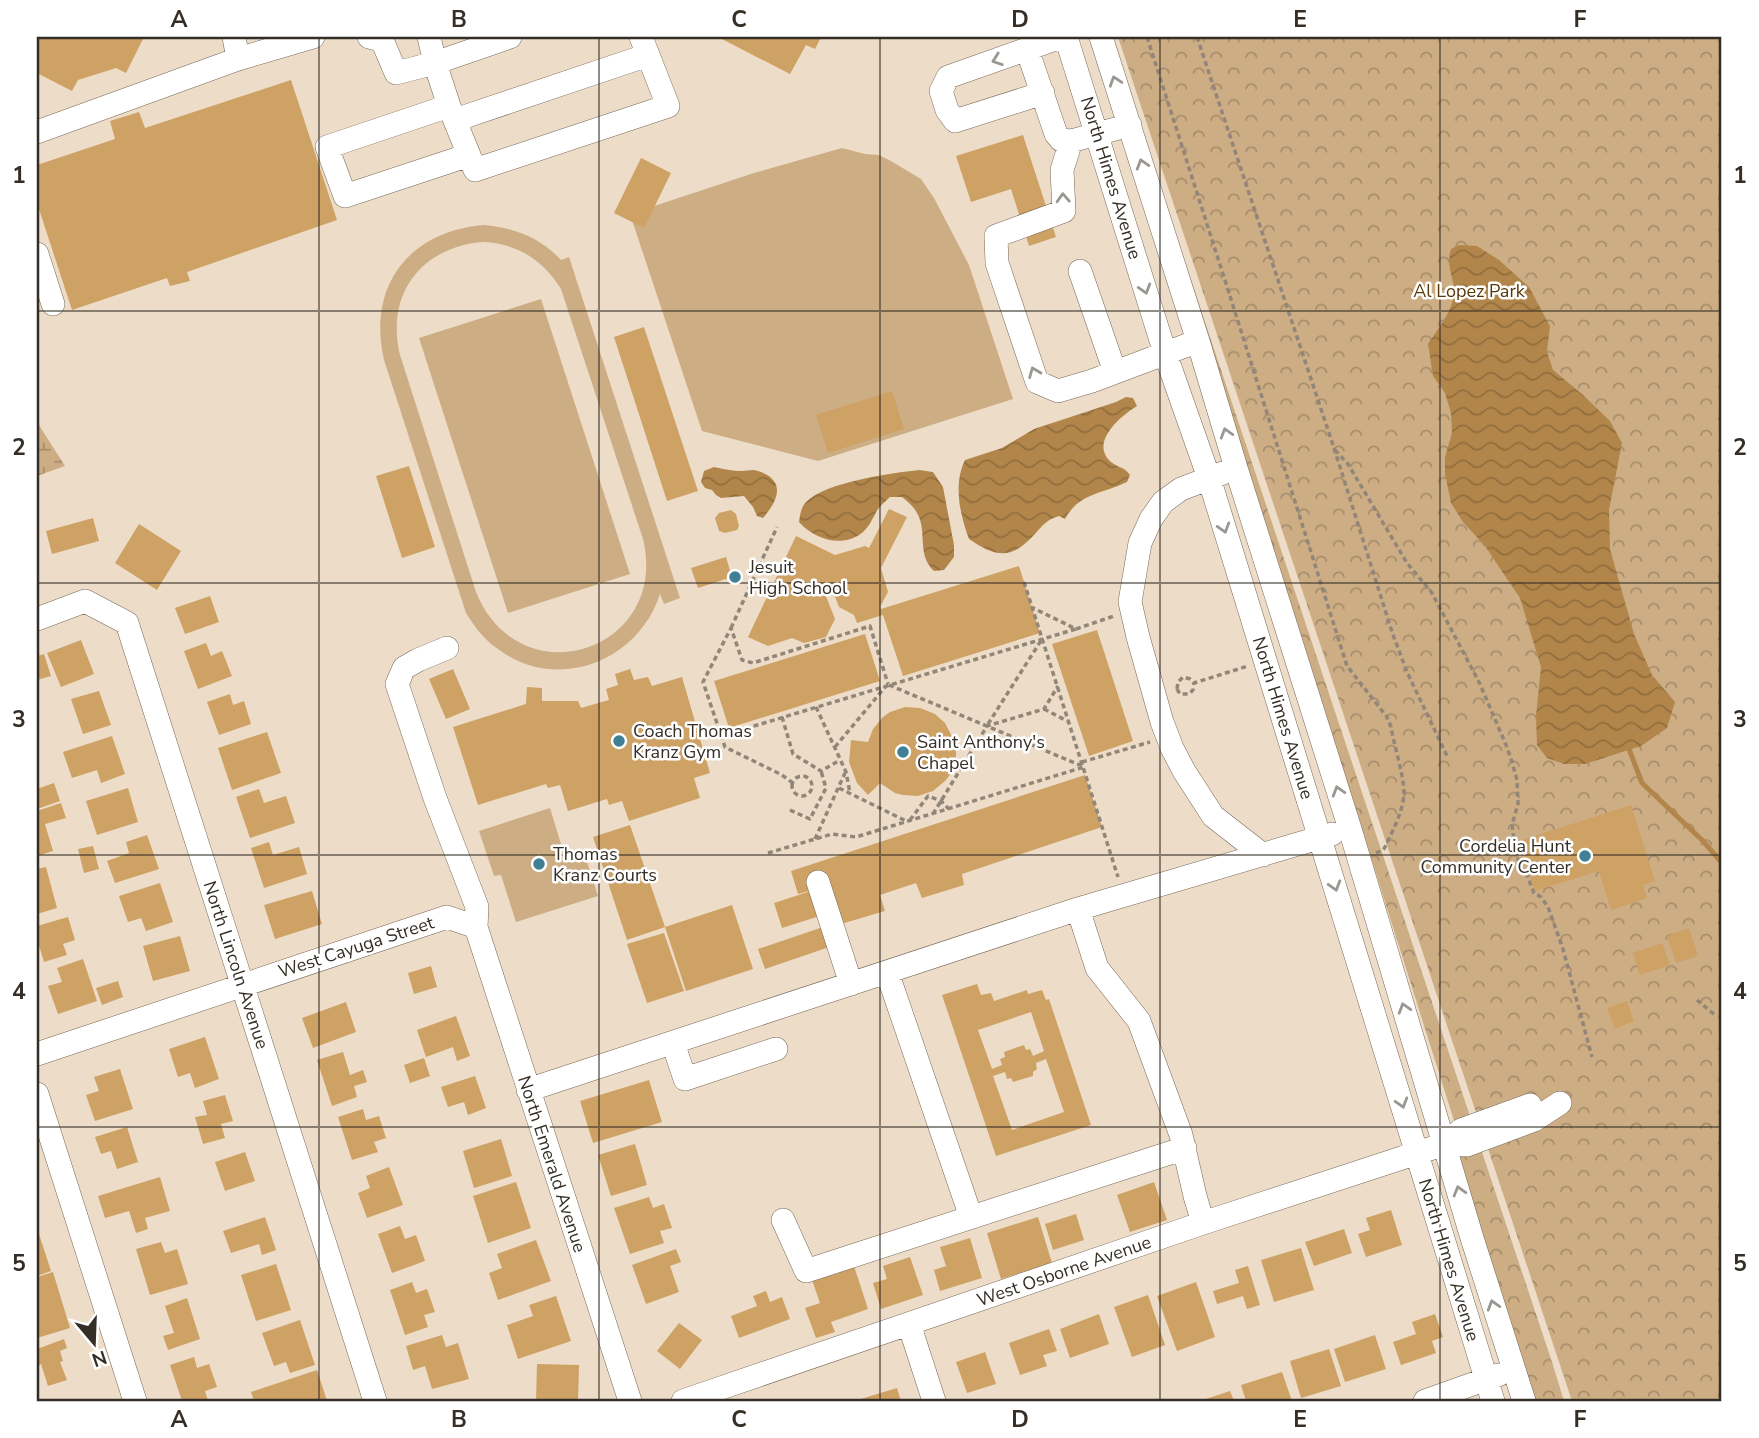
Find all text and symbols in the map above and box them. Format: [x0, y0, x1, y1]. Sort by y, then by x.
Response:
text: A [170, 4, 188, 35]
text: B [451, 4, 467, 35]
text: C [731, 4, 747, 35]
text: D [1011, 4, 1029, 35]
text: E [1293, 4, 1307, 35]
text: F [1574, 4, 1587, 35]
one-way arrow [991, 52, 1003, 66]
one-way arrow [1109, 75, 1124, 87]
street label: North Himes Avenue [1075, 94, 1147, 262]
one-way arrow [1135, 158, 1150, 170]
text: 1 [12, 160, 26, 191]
text: 1 [1733, 160, 1747, 191]
one-way arrow [1056, 192, 1071, 203]
park label: Al Lopez Park [1413, 279, 1526, 303]
one-way arrow [1137, 283, 1152, 295]
one-way arrow [1029, 367, 1043, 379]
one-way arrow [1220, 427, 1234, 440]
text: 2 [12, 432, 26, 463]
text: 2 [1733, 432, 1747, 463]
one-way arrow [1216, 522, 1231, 534]
place label: Jesuit High School [748, 555, 848, 600]
marker: Jesuit High School [727, 569, 743, 585]
street label: North Himes Avenue [1247, 634, 1319, 802]
text: 3 [12, 704, 26, 735]
text: 3 [1733, 704, 1747, 735]
place label: Coach Thomas Kranz Gym [633, 719, 752, 764]
place label: Saint Anthony's Chapel [917, 730, 1045, 775]
marker: Coach Thomas Kranz Gym [611, 733, 627, 749]
marker: Saint Anthony's Chapel [895, 744, 911, 760]
one-way arrow [1332, 785, 1346, 797]
place label: Cordelia Hunt Community Center [1420, 834, 1572, 879]
place label: Thomas Kranz Courts [553, 842, 657, 887]
marker: Cordelia Hunt Community Center [1577, 848, 1593, 864]
marker: Thomas Kranz Courts [531, 856, 547, 872]
street label: North Lincoln Avenue [198, 878, 274, 1052]
one-way arrow [1326, 880, 1341, 892]
street label: West Cayuga Street [275, 910, 438, 983]
text: 4 [12, 976, 26, 1007]
text: 4 [1733, 976, 1747, 1007]
one-way arrow [1398, 1002, 1413, 1014]
street label: North Emerald Avenue [512, 1073, 592, 1255]
one-way arrow [1393, 1097, 1408, 1109]
street label: North Himes Avenue [1413, 1176, 1485, 1344]
one-way arrow [1452, 1185, 1467, 1197]
street label: West Osborne Avenue [974, 1230, 1154, 1312]
text: 5 [12, 1248, 26, 1279]
text: 5 [1733, 1248, 1747, 1279]
one-way arrow [1486, 1299, 1501, 1311]
north arrow [60, 1308, 130, 1378]
text: N [88, 1344, 110, 1373]
text: A [170, 1404, 188, 1435]
text: B [451, 1404, 467, 1435]
text: C [731, 1404, 747, 1435]
text: D [1011, 1404, 1029, 1435]
text: E [1293, 1404, 1307, 1435]
text: F [1574, 1404, 1587, 1435]

